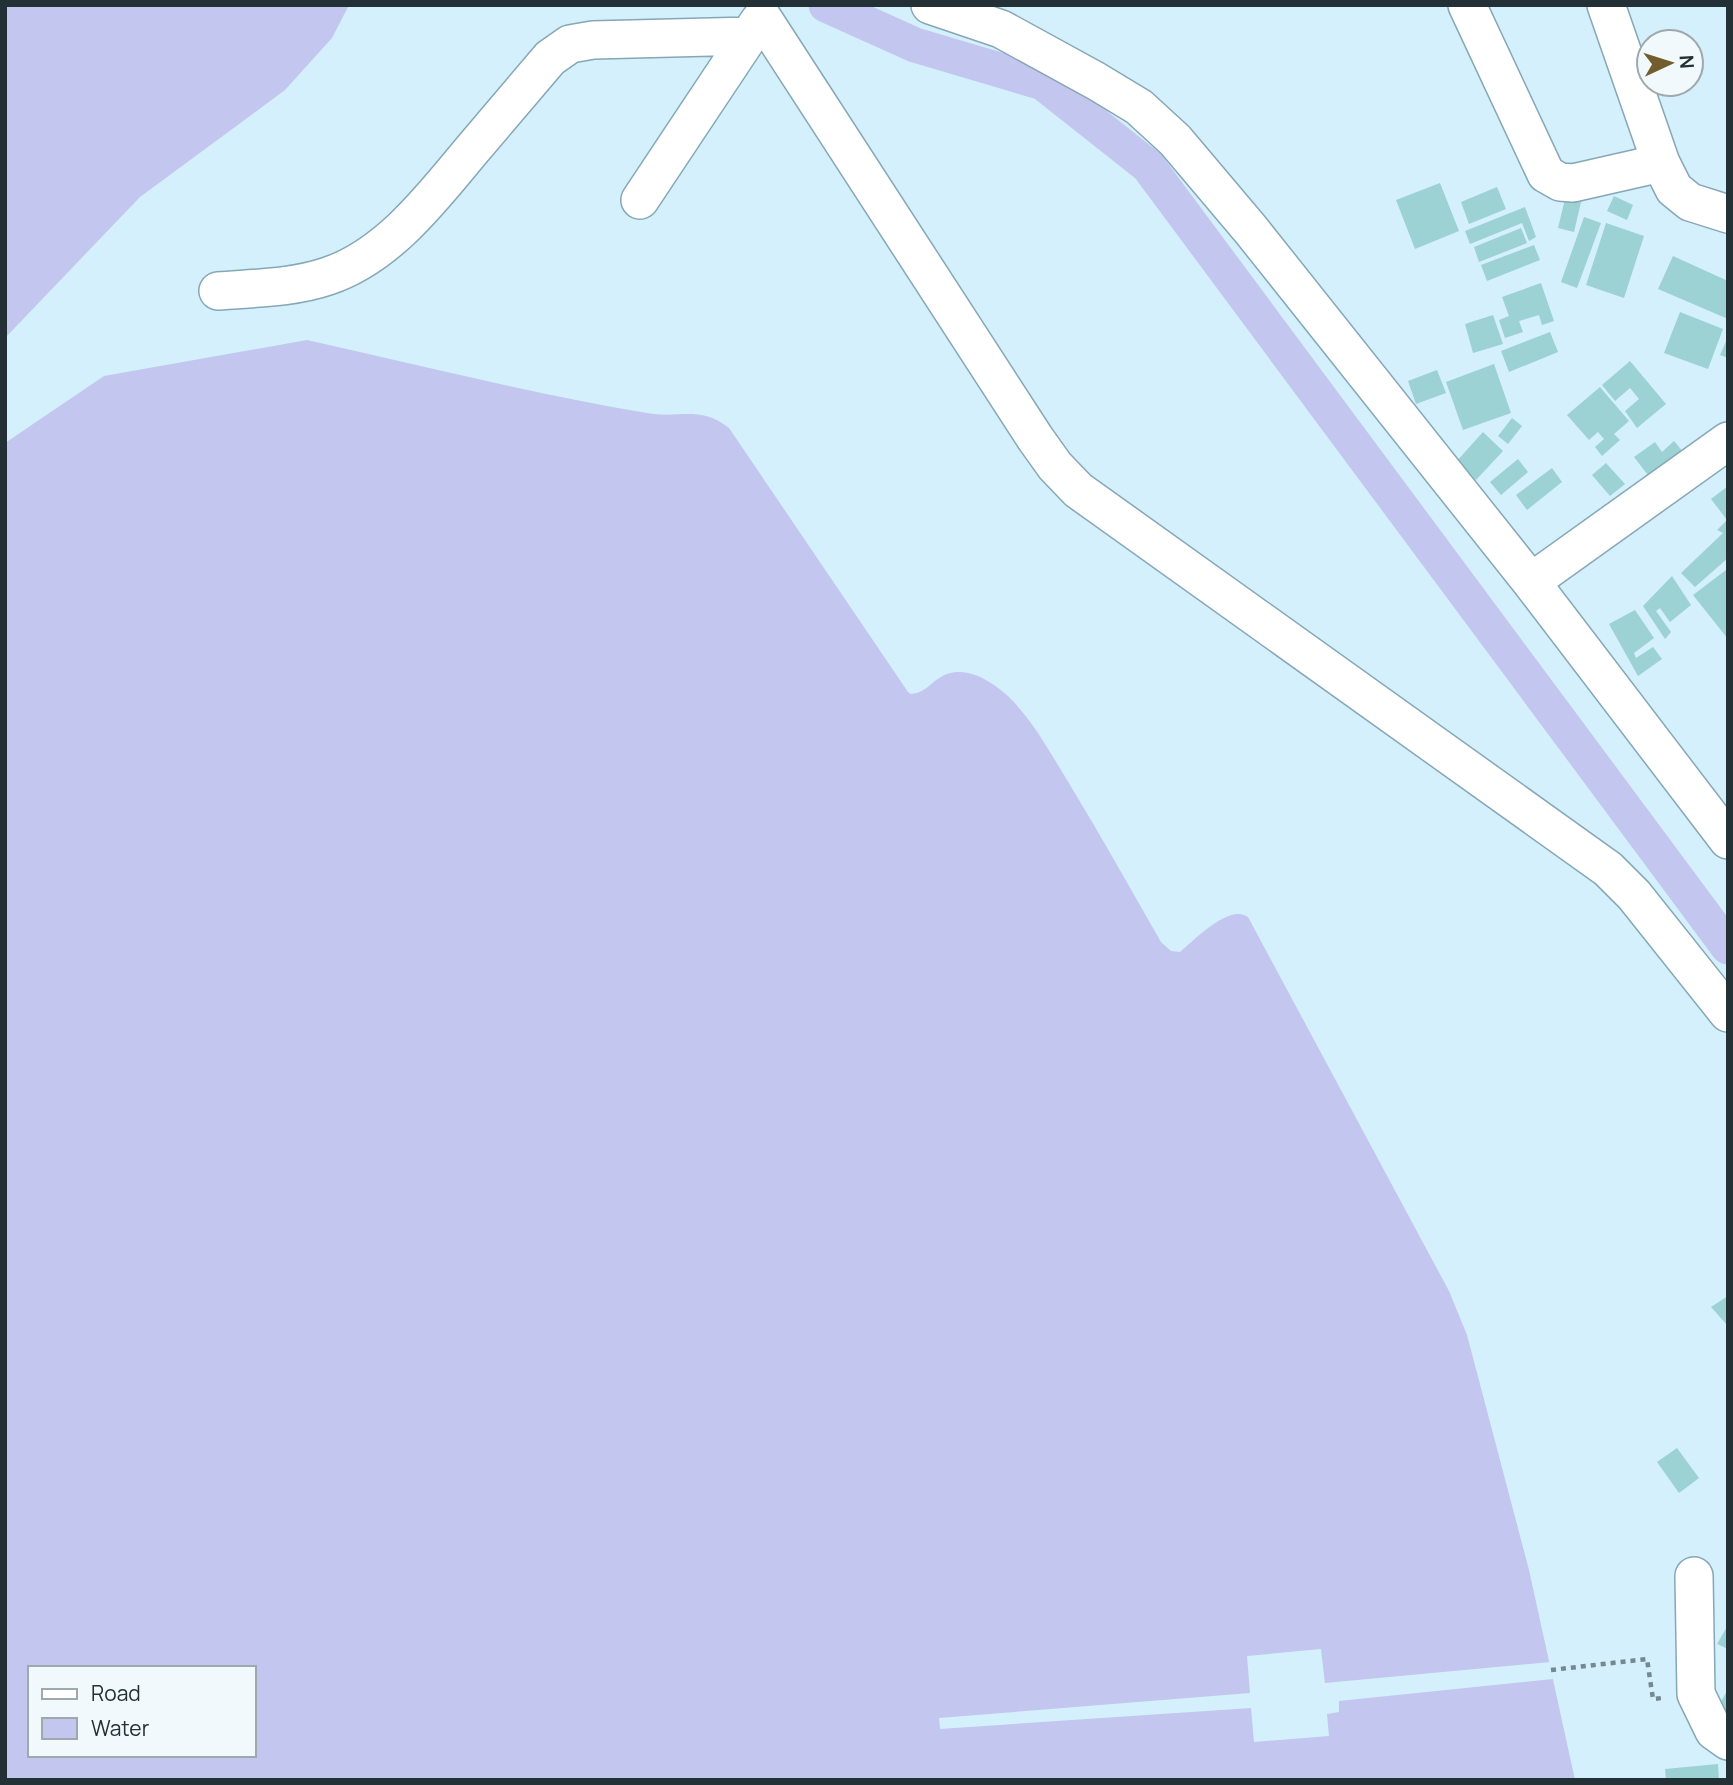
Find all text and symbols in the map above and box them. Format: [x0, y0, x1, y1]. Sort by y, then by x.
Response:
north arrow [1635, 28, 1705, 98]
text: N [1674, 54, 1700, 70]
legend [28, 1666, 256, 1757]
text: Road [91, 1679, 141, 1707]
text: Water [91, 1714, 150, 1742]

